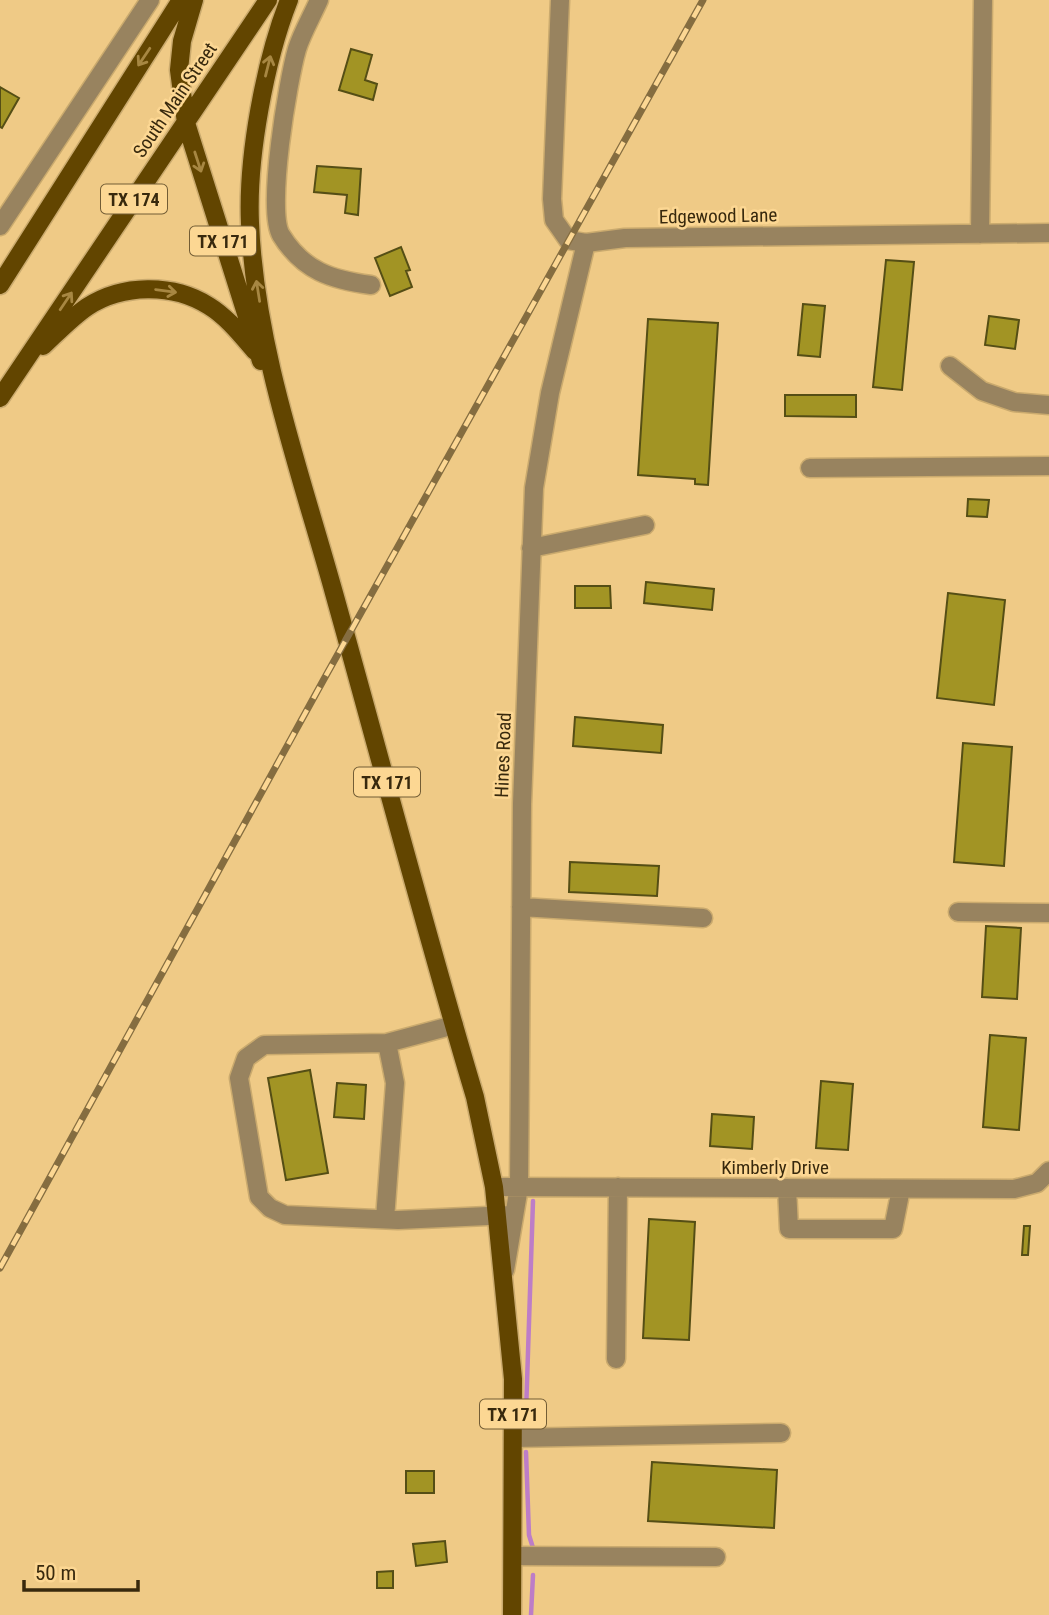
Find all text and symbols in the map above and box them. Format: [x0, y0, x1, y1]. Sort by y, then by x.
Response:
street label: South Main Street [128, 38, 222, 162]
one-way arrow [136, 47, 151, 66]
one-way arrow [262, 55, 275, 78]
one-way arrow [192, 151, 205, 173]
road number: TX 174 [101, 184, 167, 214]
street label: Edgewood Lane [659, 203, 777, 229]
road number: TX 171 [190, 227, 256, 256]
one-way arrow [251, 281, 264, 303]
one-way arrow [154, 285, 177, 298]
one-way arrow [58, 292, 73, 311]
street label: Hines Road [490, 712, 516, 798]
road number: TX 171 [354, 768, 420, 796]
street label: Kimberly Drive [721, 1156, 829, 1179]
road number: TX 171 [480, 1400, 546, 1428]
scale bar [24, 1548, 138, 1592]
text: 50 m [35, 1561, 76, 1585]

